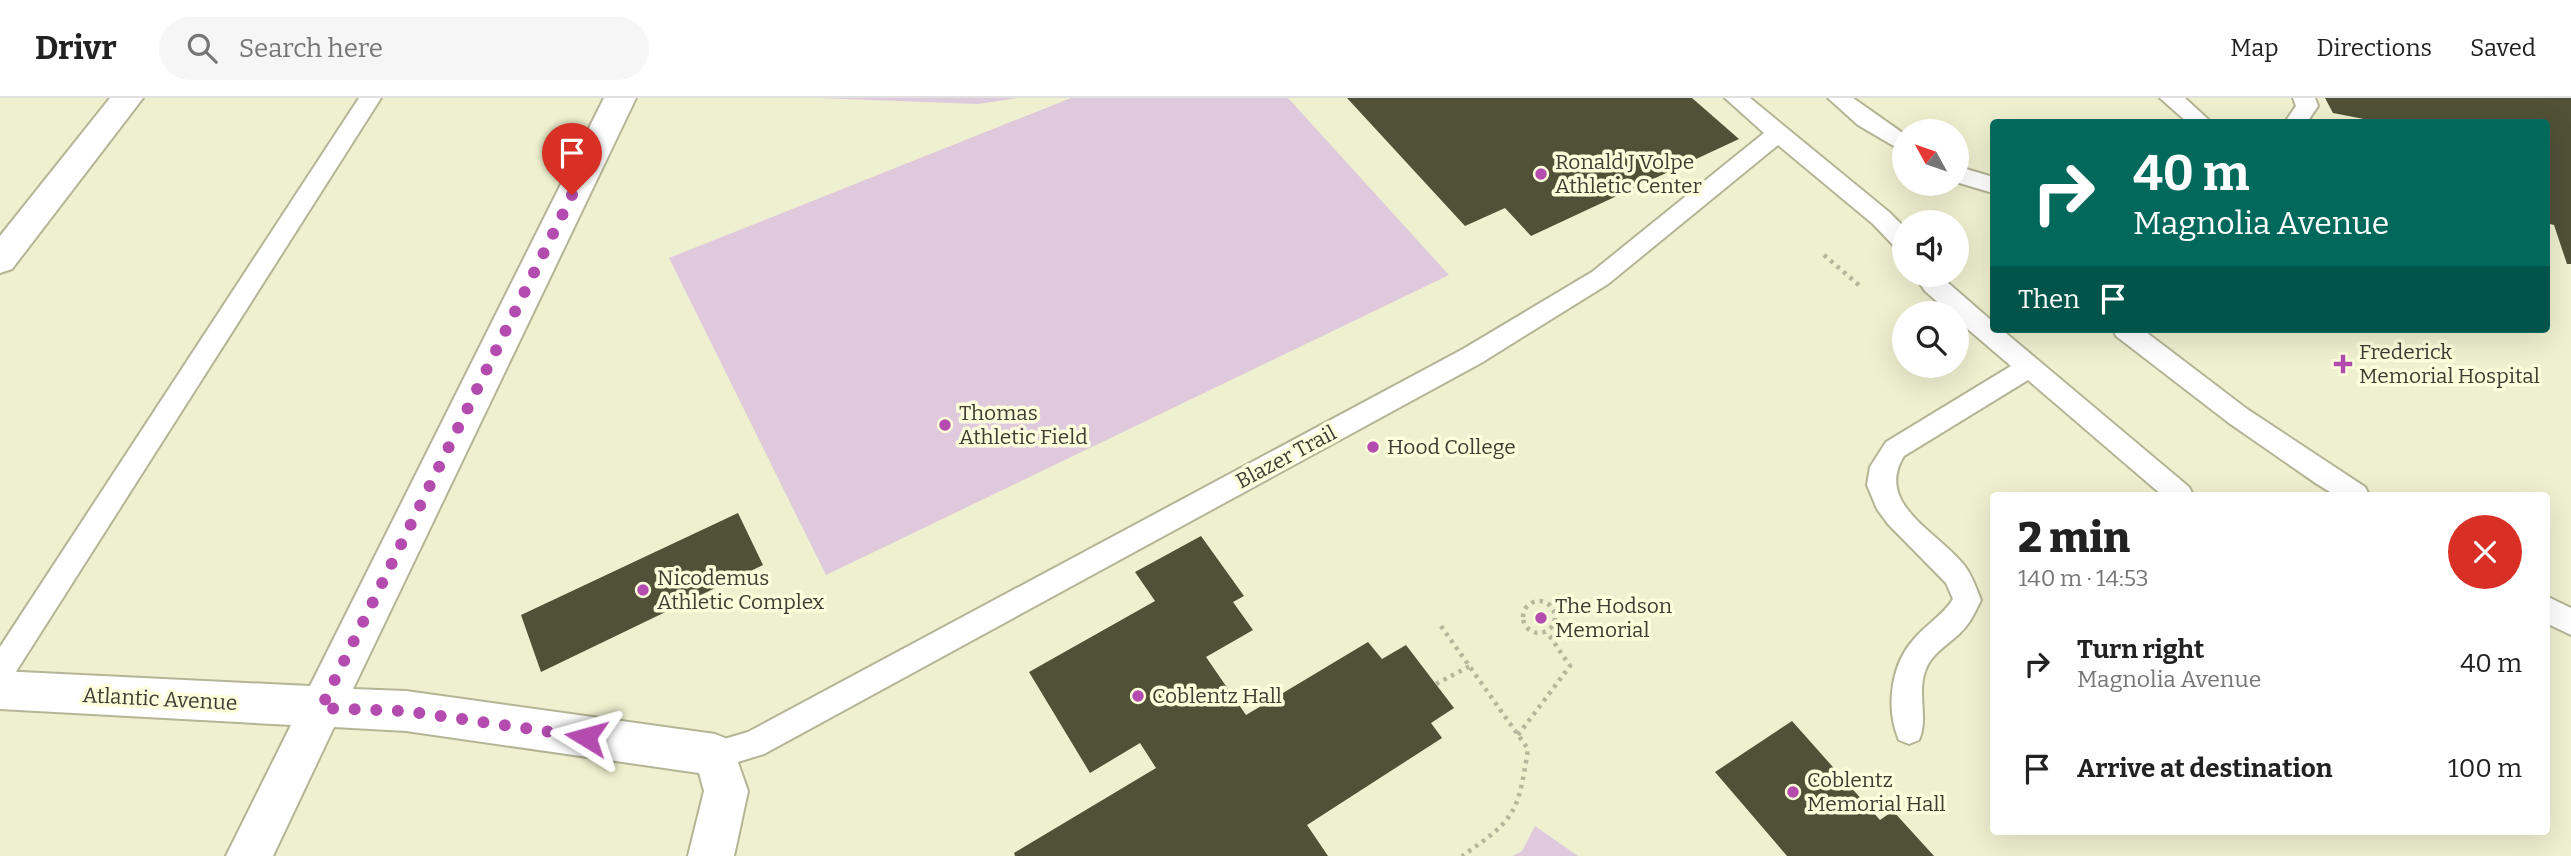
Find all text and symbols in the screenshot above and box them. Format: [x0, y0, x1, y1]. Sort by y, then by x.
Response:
search box [159, 17, 649, 80]
text: Drivr [35, 28, 117, 68]
icon: search [183, 29, 221, 67]
text: Search here [239, 33, 383, 64]
text: Map [2230, 34, 2279, 62]
text: Directions [2317, 34, 2432, 62]
text: Saved [2470, 34, 2536, 62]
north arrow [1892, 119, 1969, 196]
map controls [1892, 119, 1969, 378]
pin [542, 123, 602, 195]
icon: arrive [553, 134, 591, 172]
text: 40 m [2133, 144, 2250, 203]
icon: right [2018, 147, 2109, 238]
place label: Ronald J Volpe Athletic Center [1555, 149, 1702, 199]
marker: Ronald J Volpe Athletic Center [1533, 166, 1549, 182]
text: Magnolia Avenue [2133, 204, 2389, 242]
button: sound [1892, 210, 1969, 287]
icon: arrive [2094, 280, 2132, 318]
text: Then [2018, 284, 2080, 315]
button: search [1892, 301, 1969, 378]
place label: Frederick Memorial Hospital [2359, 339, 2540, 389]
marker: Frederick Memorial Hospital [2333, 354, 2353, 374]
place label: Thomas Athletic Field [959, 400, 1088, 450]
marker: Thomas Athletic Field [937, 417, 953, 433]
street label: Blazer Trail [1231, 420, 1341, 494]
place label: Hood College [1387, 434, 1516, 460]
marker: Hood College [1365, 439, 1381, 455]
text: 2 min [2018, 513, 2130, 563]
button: close [2448, 515, 2522, 589]
text: 140 m · 14:53 [2018, 564, 2149, 592]
place label: Nicodemus Athletic Complex [657, 565, 824, 615]
marker: Nicodemus Athletic Complex [635, 582, 651, 598]
place label: The Hodson Memorial [1555, 593, 1672, 643]
marker: The Hodson Memorial [1533, 610, 1549, 626]
text: Turn right [2077, 634, 2204, 665]
icon: right [2018, 645, 2056, 683]
text: 40 m [2460, 648, 2522, 679]
text: Magnolia Avenue [2077, 665, 2261, 693]
street label: Atlantic Avenue [82, 682, 238, 716]
place label: Coblentz Hall [1152, 683, 1282, 709]
marker: Coblentz Hall [1130, 688, 1146, 704]
position arrow [549, 700, 623, 774]
icon: arrive [2018, 750, 2056, 788]
text: Arrive at destination [2077, 753, 2332, 784]
text: 100 m [2448, 753, 2522, 784]
place label: Coblentz Memorial Hall [1807, 767, 1946, 817]
marker: Coblentz Memorial Hall [1785, 784, 1801, 800]

